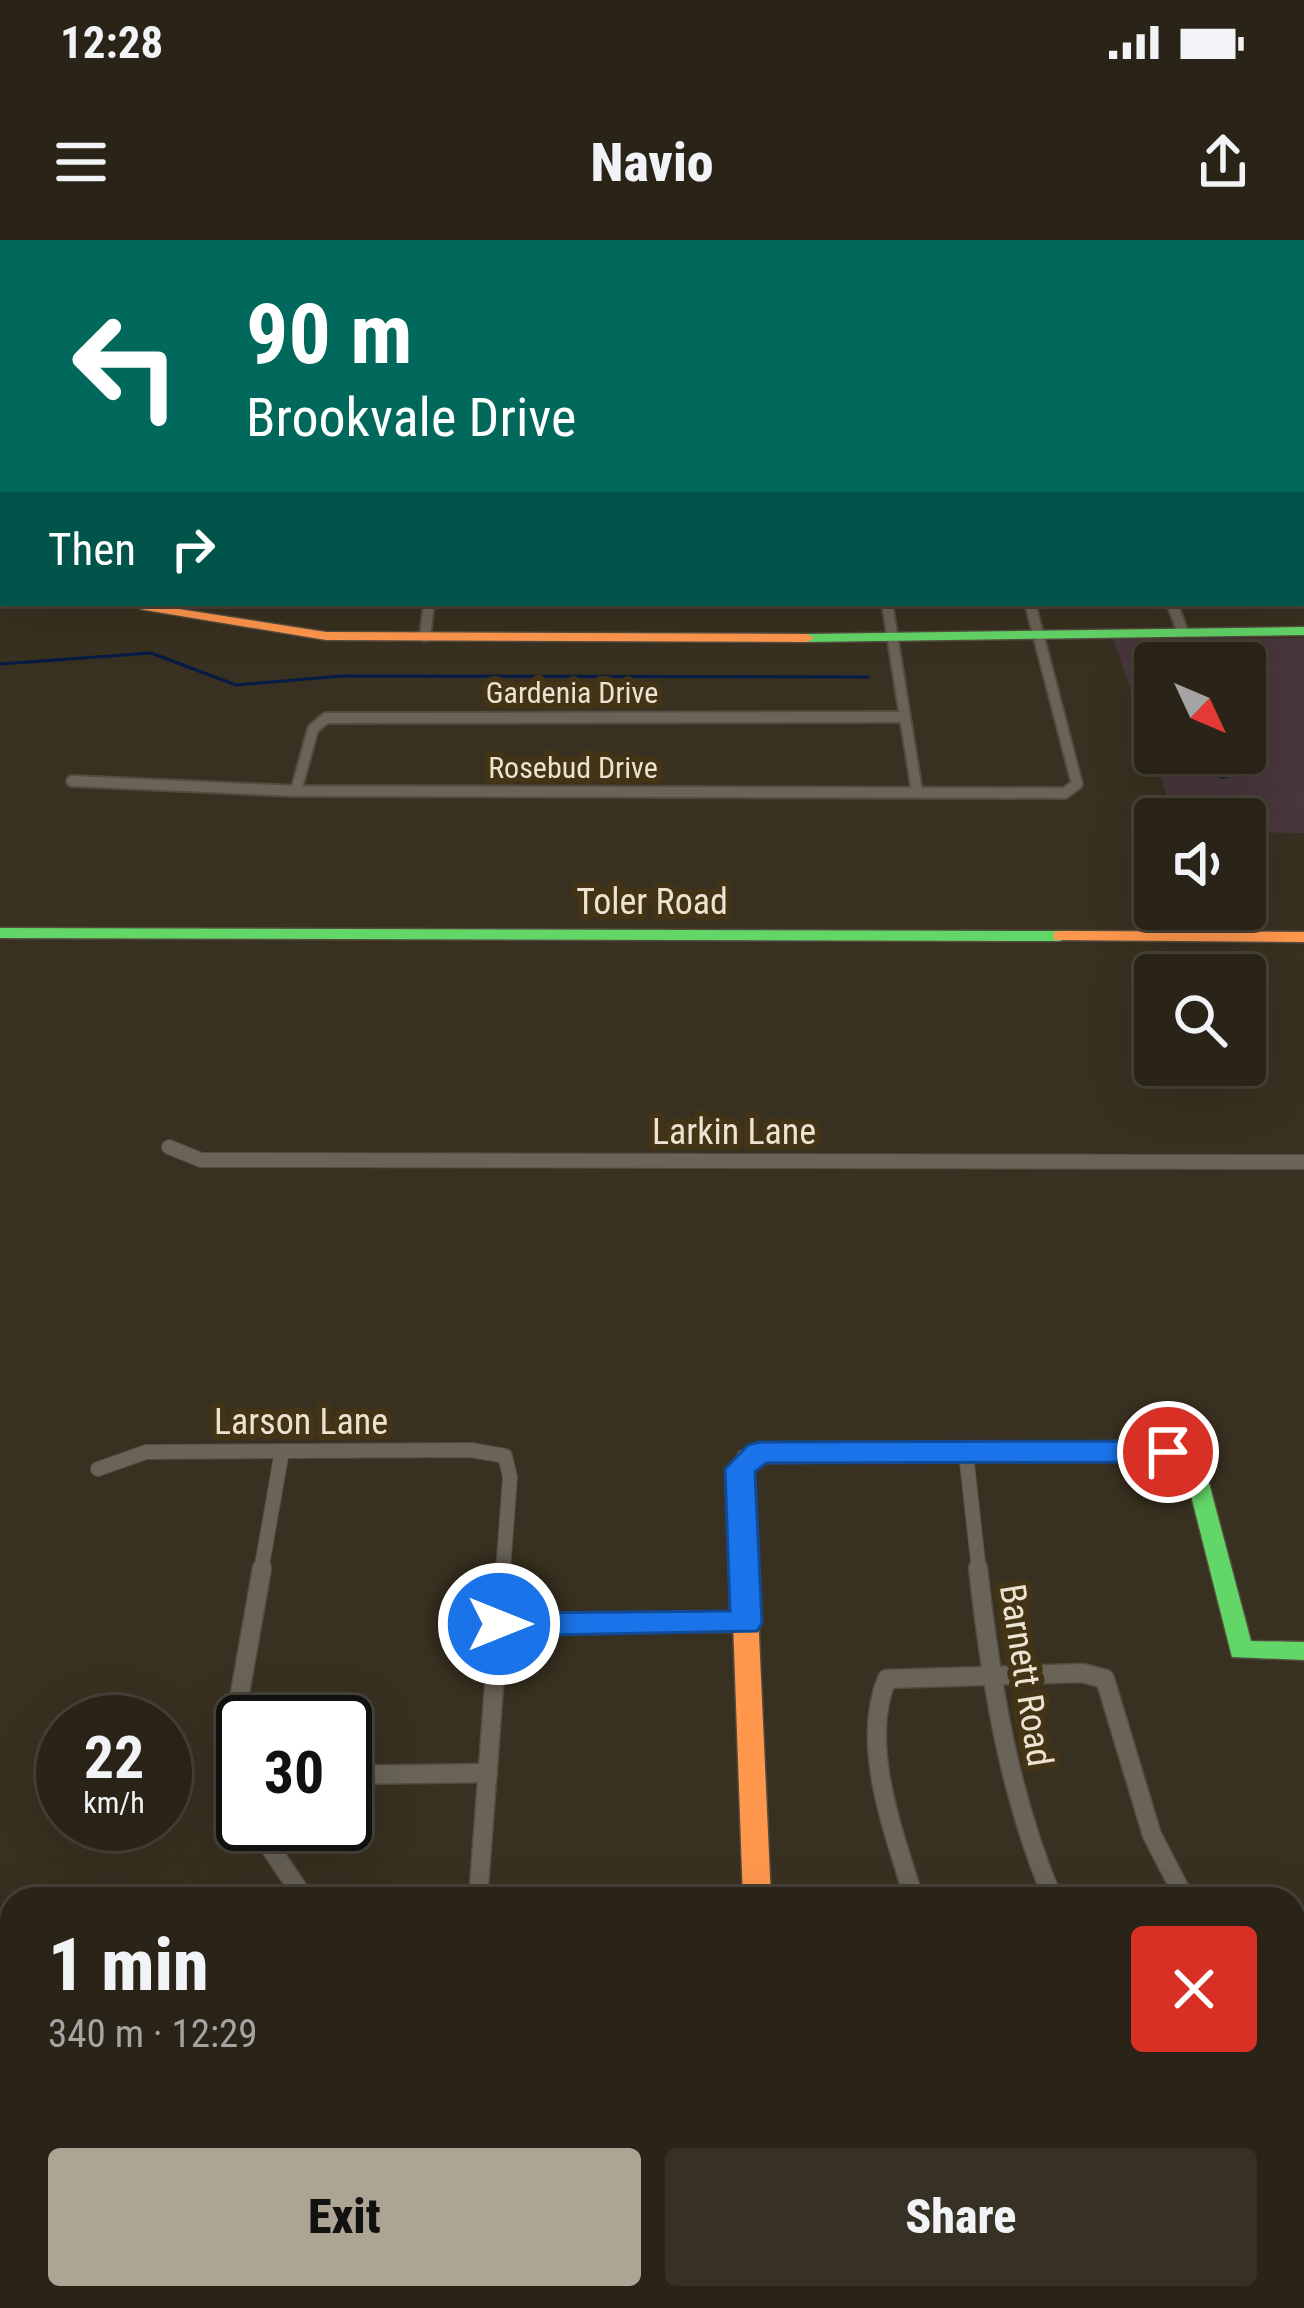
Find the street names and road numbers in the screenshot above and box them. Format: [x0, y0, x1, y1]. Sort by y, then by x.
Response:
street label: Gardenia Drive [486, 675, 658, 710]
street label: Rosebud Drive [488, 750, 658, 785]
street label: Toler Road [576, 881, 728, 923]
street label: Larkin Lane [652, 1111, 816, 1153]
street label: Larson Lane [214, 1401, 388, 1443]
street label: Barnett Road [991, 1581, 1061, 1769]

